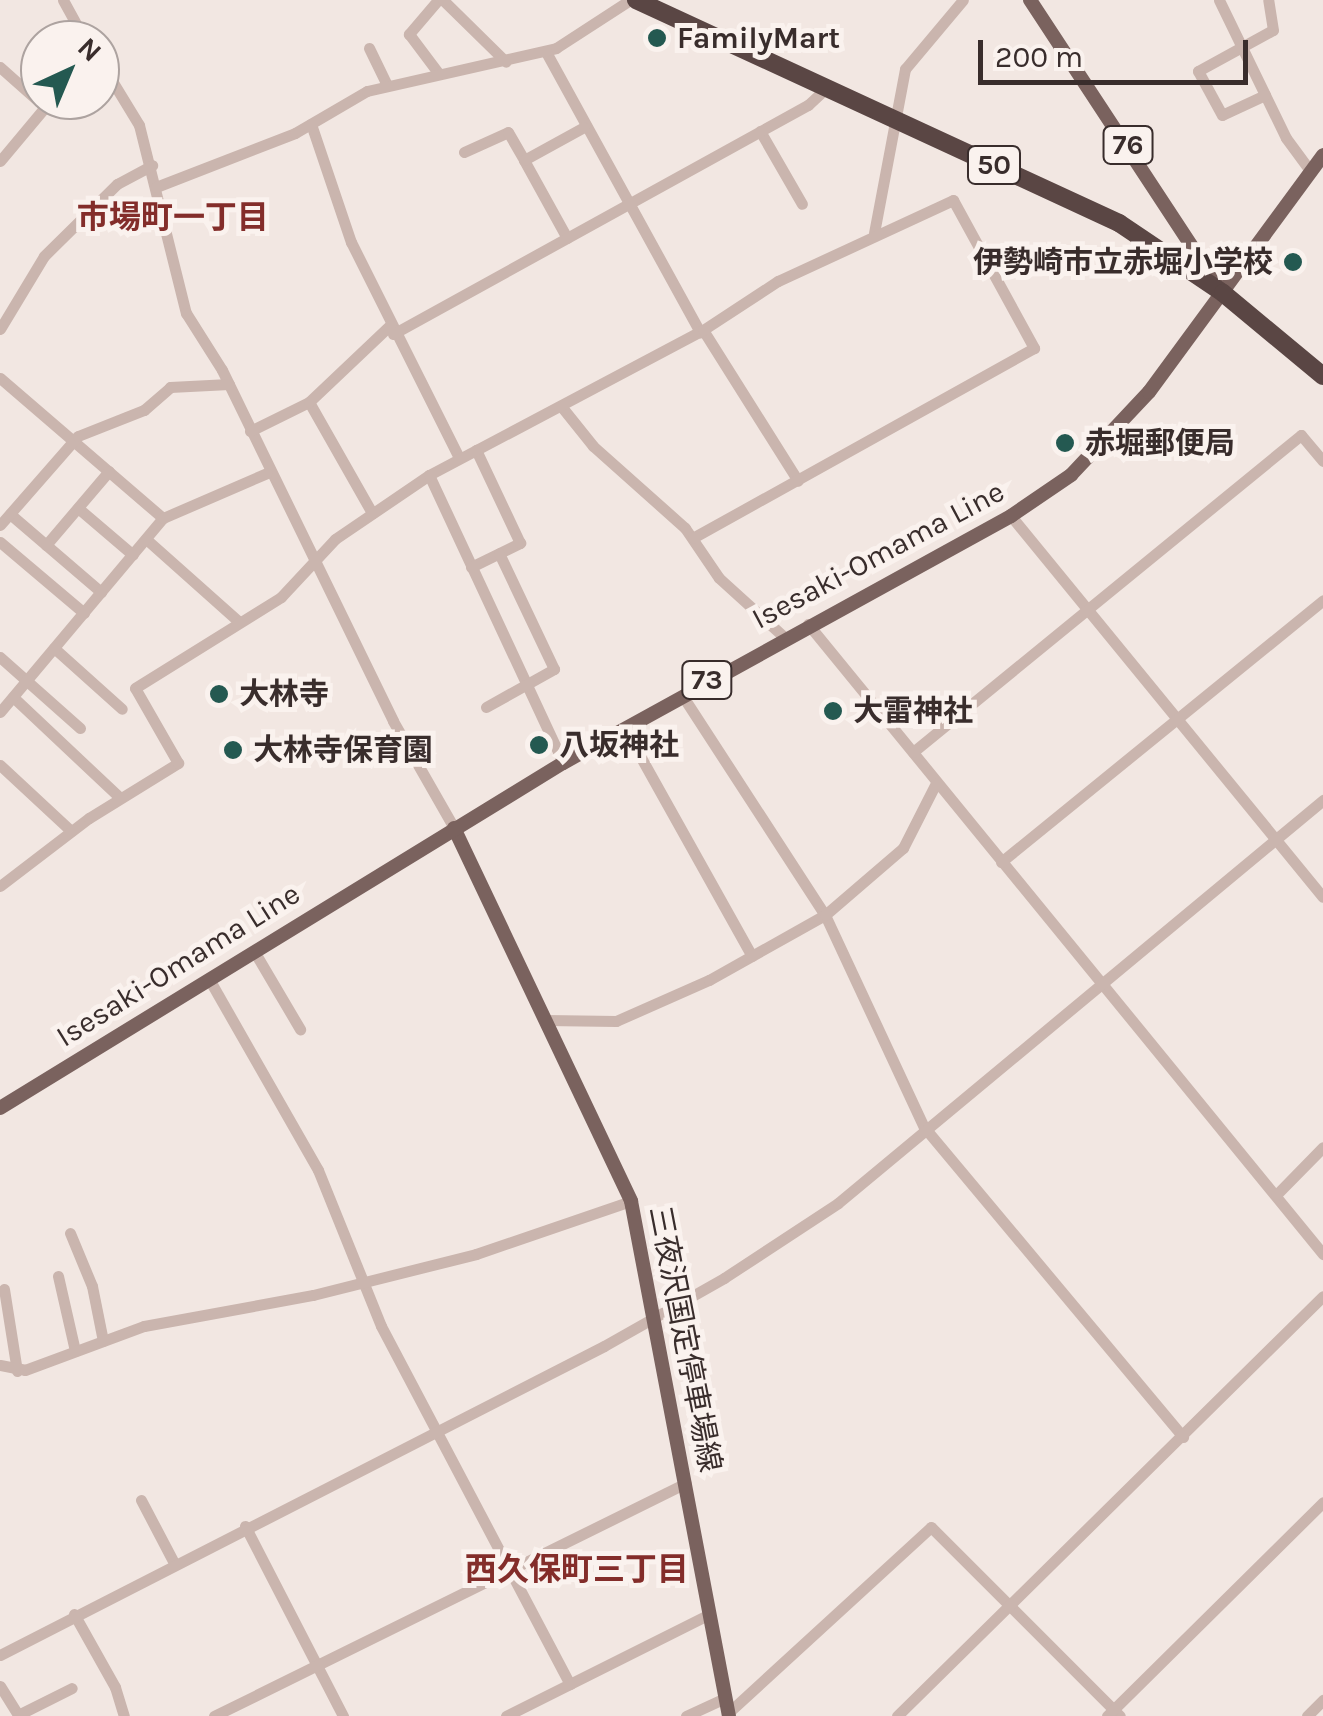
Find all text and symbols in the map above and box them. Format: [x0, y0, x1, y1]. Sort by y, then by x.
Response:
north arrow [20, 20, 120, 120]
place label: FamilyMart [677, 20, 840, 56]
scale bar [983, 20, 1253, 82]
marker: FamilyMart [646, 27, 668, 49]
text: N [71, 31, 108, 68]
text: 200 m [995, 39, 1083, 75]
road number: 76 [1100, 122, 1156, 168]
road number: 50 [966, 142, 1022, 188]
district label: 市場町一丁目 [77, 199, 269, 237]
place label: 伊勢崎市立赤堀小学校 [973, 244, 1273, 280]
marker: 伊勢崎市立赤堀小学校 [1282, 251, 1304, 273]
place label: 赤堀郵便局 [1085, 425, 1235, 461]
marker: 赤堀郵便局 [1054, 432, 1076, 454]
street label: Isesaki-Omama Line [746, 473, 1010, 637]
road number: 73 [680, 657, 734, 703]
place label: 大林寺 [239, 676, 329, 712]
marker: 大林寺 [208, 683, 230, 705]
place label: 大雷神社 [853, 693, 973, 729]
marker: 大雷神社 [822, 700, 844, 722]
place label: 八坂神社 [559, 727, 679, 763]
place label: 大林寺保育園 [253, 732, 433, 768]
marker: 八坂神社 [528, 734, 550, 756]
marker: 大林寺保育園 [222, 739, 244, 761]
street label: Isesaki-Omama Line [50, 875, 306, 1055]
street label: 三夜沢国定停車場線 [642, 1203, 728, 1475]
district label: 西久保町三丁目 [465, 1551, 689, 1589]

